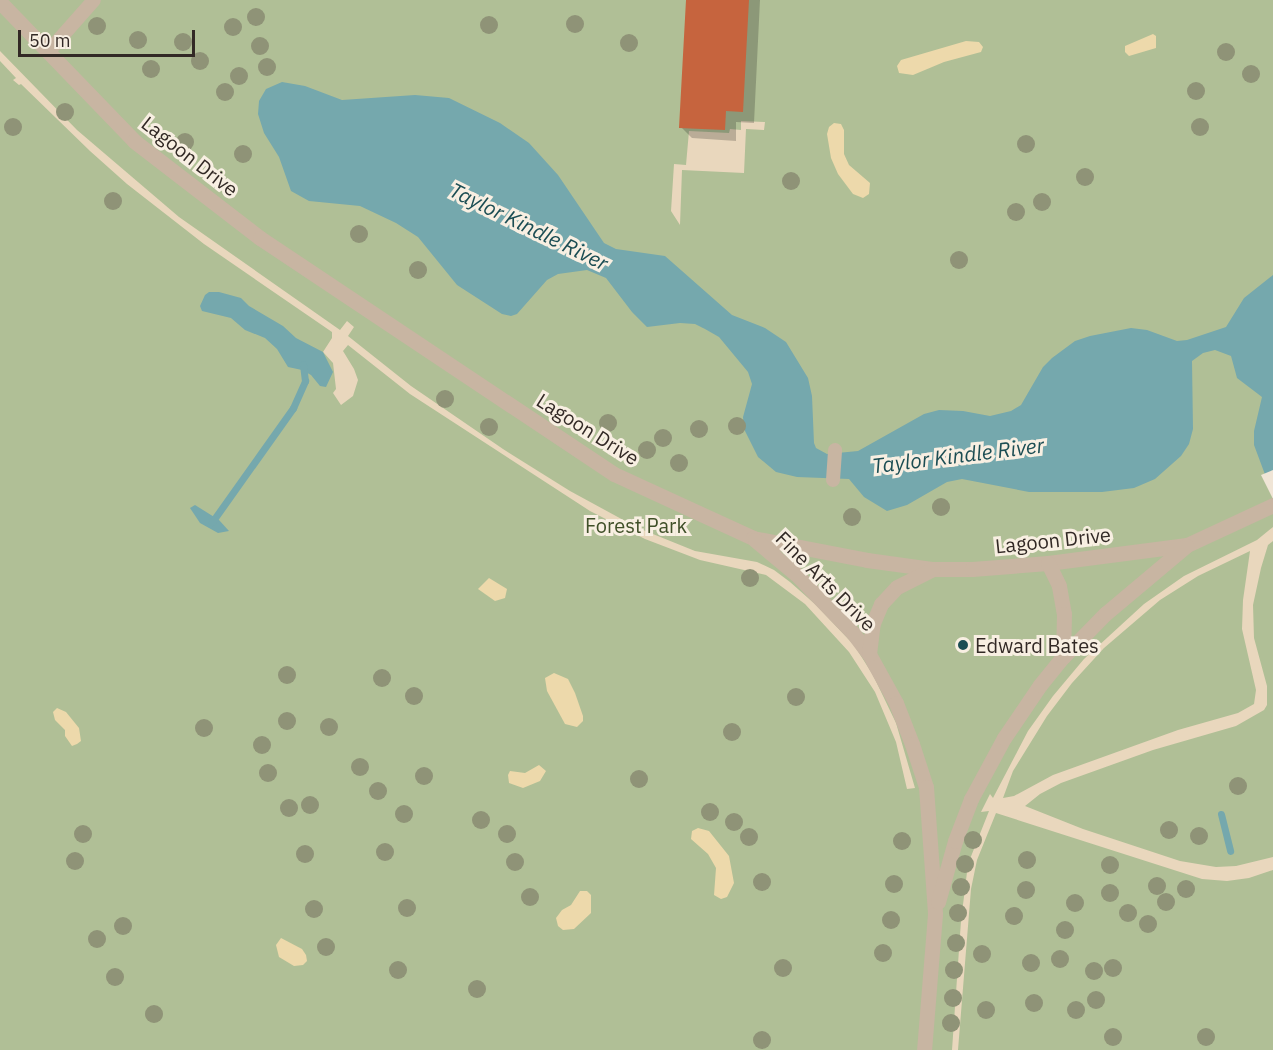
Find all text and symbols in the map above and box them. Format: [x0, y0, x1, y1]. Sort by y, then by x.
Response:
scale bar [21, 18, 198, 56]
text: 50 m [29, 29, 71, 52]
street label: Lagoon Drive [137, 111, 243, 201]
water label: Taylor Kindle River [446, 177, 612, 275]
street label: Lagoon Drive [532, 388, 644, 470]
water label: Taylor Kindle River [871, 432, 1045, 478]
park label: Forest Park [585, 513, 687, 537]
street label: Lagoon Drive [994, 522, 1112, 558]
street label: Fine Arts Drive [771, 526, 881, 636]
place label: Edward Bates [975, 633, 1099, 657]
marker: Edward Bates [956, 638, 970, 652]

